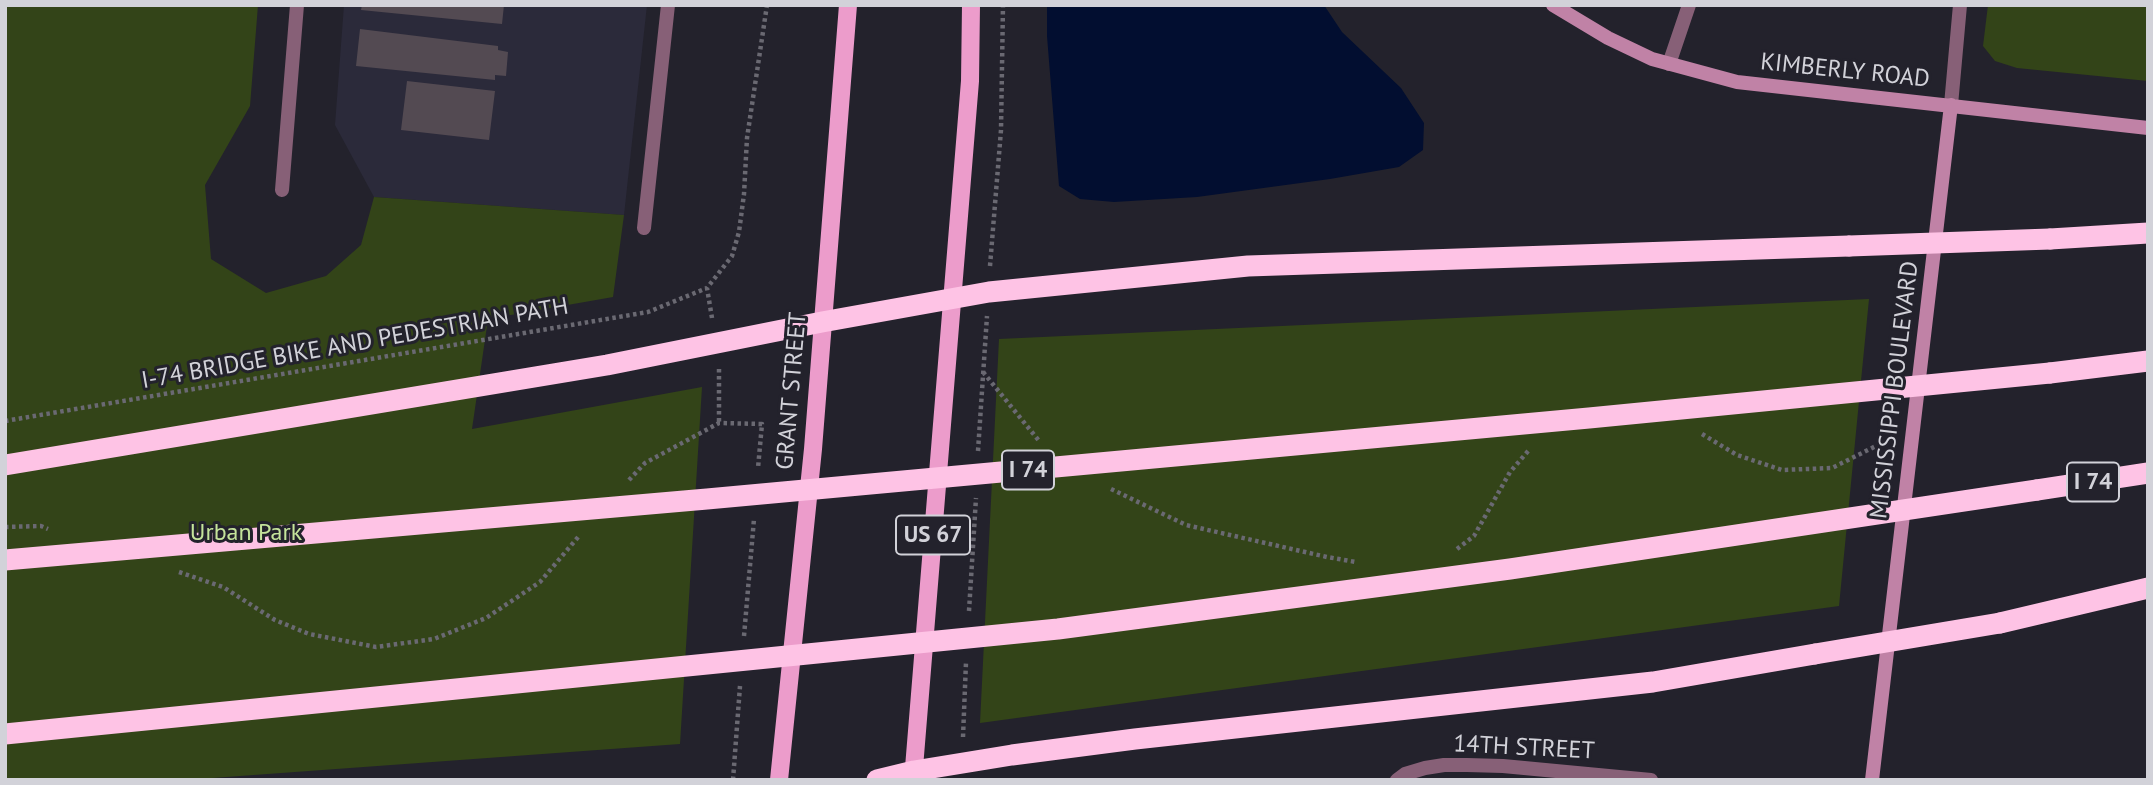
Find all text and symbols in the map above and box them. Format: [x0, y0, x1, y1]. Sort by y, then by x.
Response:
street label: KIMBERLY ROAD [1759, 48, 1931, 94]
street label: MISSISSIPPI BOULEVARD [1865, 260, 1925, 520]
street label: I-74 BRIDGE BIKE AND PEDESTRIAN PATH [139, 292, 571, 396]
street label: GRANT STREET [771, 311, 813, 471]
road number: I 74 [1002, 450, 1054, 490]
road number: I 74 [2067, 462, 2119, 502]
road number: US 67 [896, 516, 970, 554]
park label: Urban Park [190, 519, 302, 547]
street label: 14TH STREET [1453, 730, 1595, 766]

